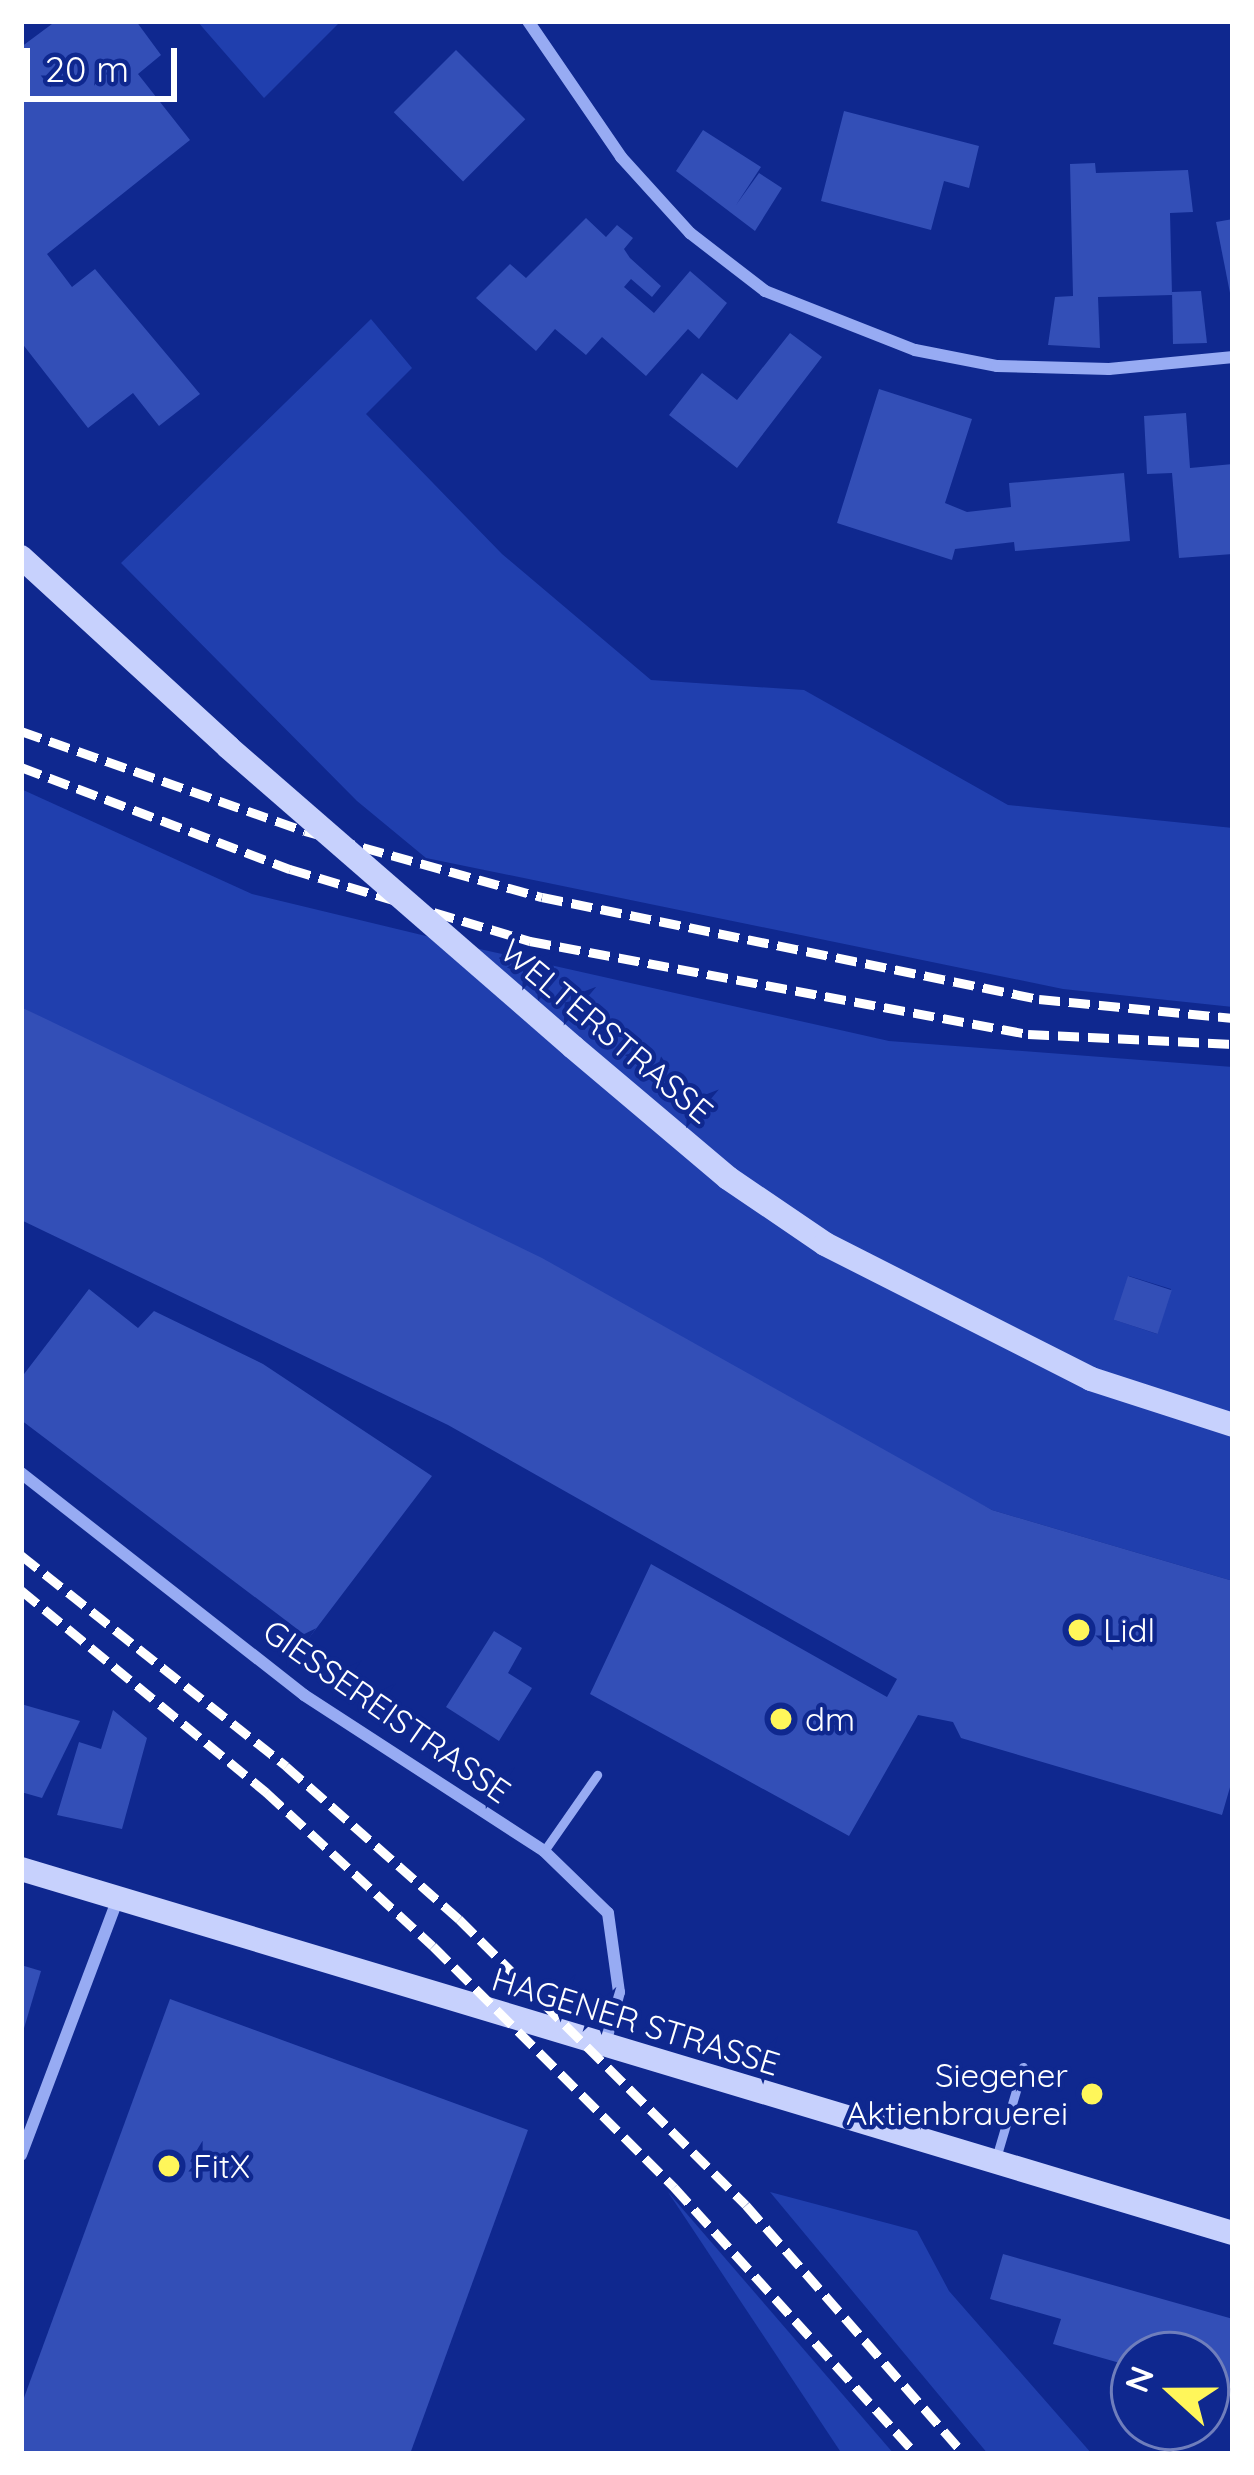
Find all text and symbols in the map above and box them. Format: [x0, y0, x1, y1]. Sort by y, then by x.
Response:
scale bar [30, 24, 183, 98]
text: 20 m [45, 46, 129, 91]
street label: WELTERSTRASSE [493, 931, 721, 1131]
place label: Lidl [1103, 1610, 1155, 1650]
street label: GIESSEREISTRASSE [256, 1611, 518, 1811]
marker: Lidl [1066, 1617, 1092, 1643]
place label: dm [805, 1699, 855, 1739]
marker: dm [768, 1706, 794, 1732]
street label: HAGENER STRASSE [488, 1958, 784, 2084]
place label: Siegener Aktienbrauerei [846, 2055, 1068, 2133]
marker: Siegener Aktienbrauerei [1079, 2081, 1105, 2107]
place label: FitX [193, 2146, 250, 2186]
marker: FitX [156, 2153, 182, 2179]
north arrow [1110, 2331, 1230, 2451]
text: N [1115, 2360, 1162, 2398]

